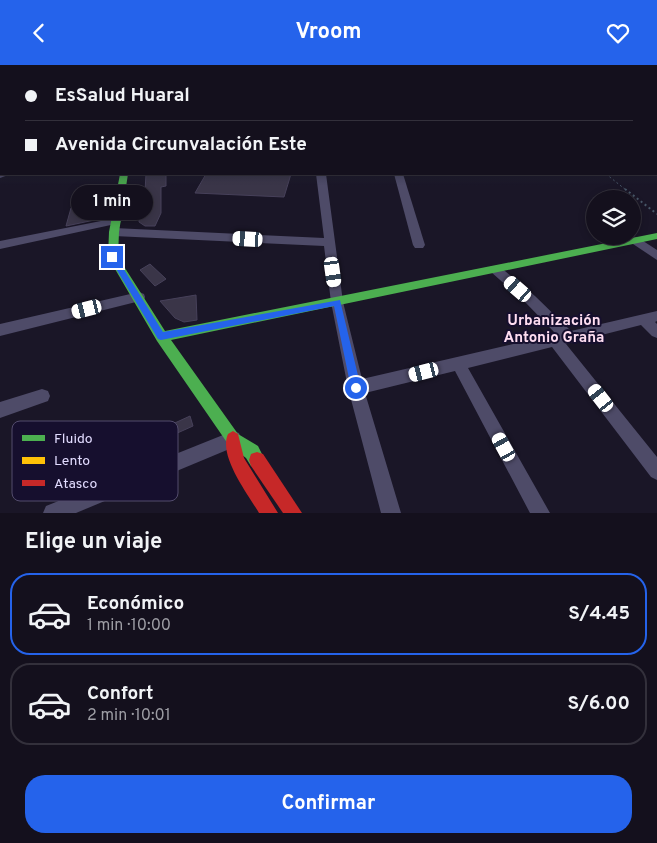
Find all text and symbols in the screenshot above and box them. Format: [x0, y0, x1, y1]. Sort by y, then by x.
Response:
icon: back [25, 19, 53, 47]
text: Vroom [295, 19, 362, 46]
icon: heart [604, 19, 632, 47]
text: EsSalud Huaral [55, 84, 190, 108]
text: Avenida Circunvalación Este [55, 133, 307, 157]
callout: 1 min [71, 185, 153, 219]
map controls [586, 190, 641, 245]
button: layers [586, 190, 641, 245]
text: 1 min [93, 192, 131, 212]
car [232, 231, 263, 247]
route end [101, 246, 123, 268]
car [323, 256, 342, 288]
car [501, 273, 534, 305]
car [70, 298, 103, 320]
district label: Urbanización Antonio Graña [504, 312, 604, 348]
car [407, 361, 440, 383]
route start [345, 377, 367, 399]
car [585, 382, 616, 414]
legend [12, 421, 178, 501]
car [490, 430, 517, 464]
text: Fluido [54, 431, 93, 448]
text: Lento [54, 453, 90, 470]
text: Atasco [54, 476, 97, 493]
text: Elige un viaje [25, 529, 162, 556]
icon: car [27, 592, 72, 637]
text: Económico [87, 592, 184, 616]
text: S/4.45 [568, 602, 630, 626]
text: 1 min · 10:00 [87, 616, 171, 636]
icon: car [27, 682, 72, 727]
text: Confort [87, 682, 153, 706]
text: S/6.00 [567, 692, 630, 716]
text: 2 min · 10:01 [87, 706, 171, 726]
button: Confirmar [25, 775, 632, 833]

